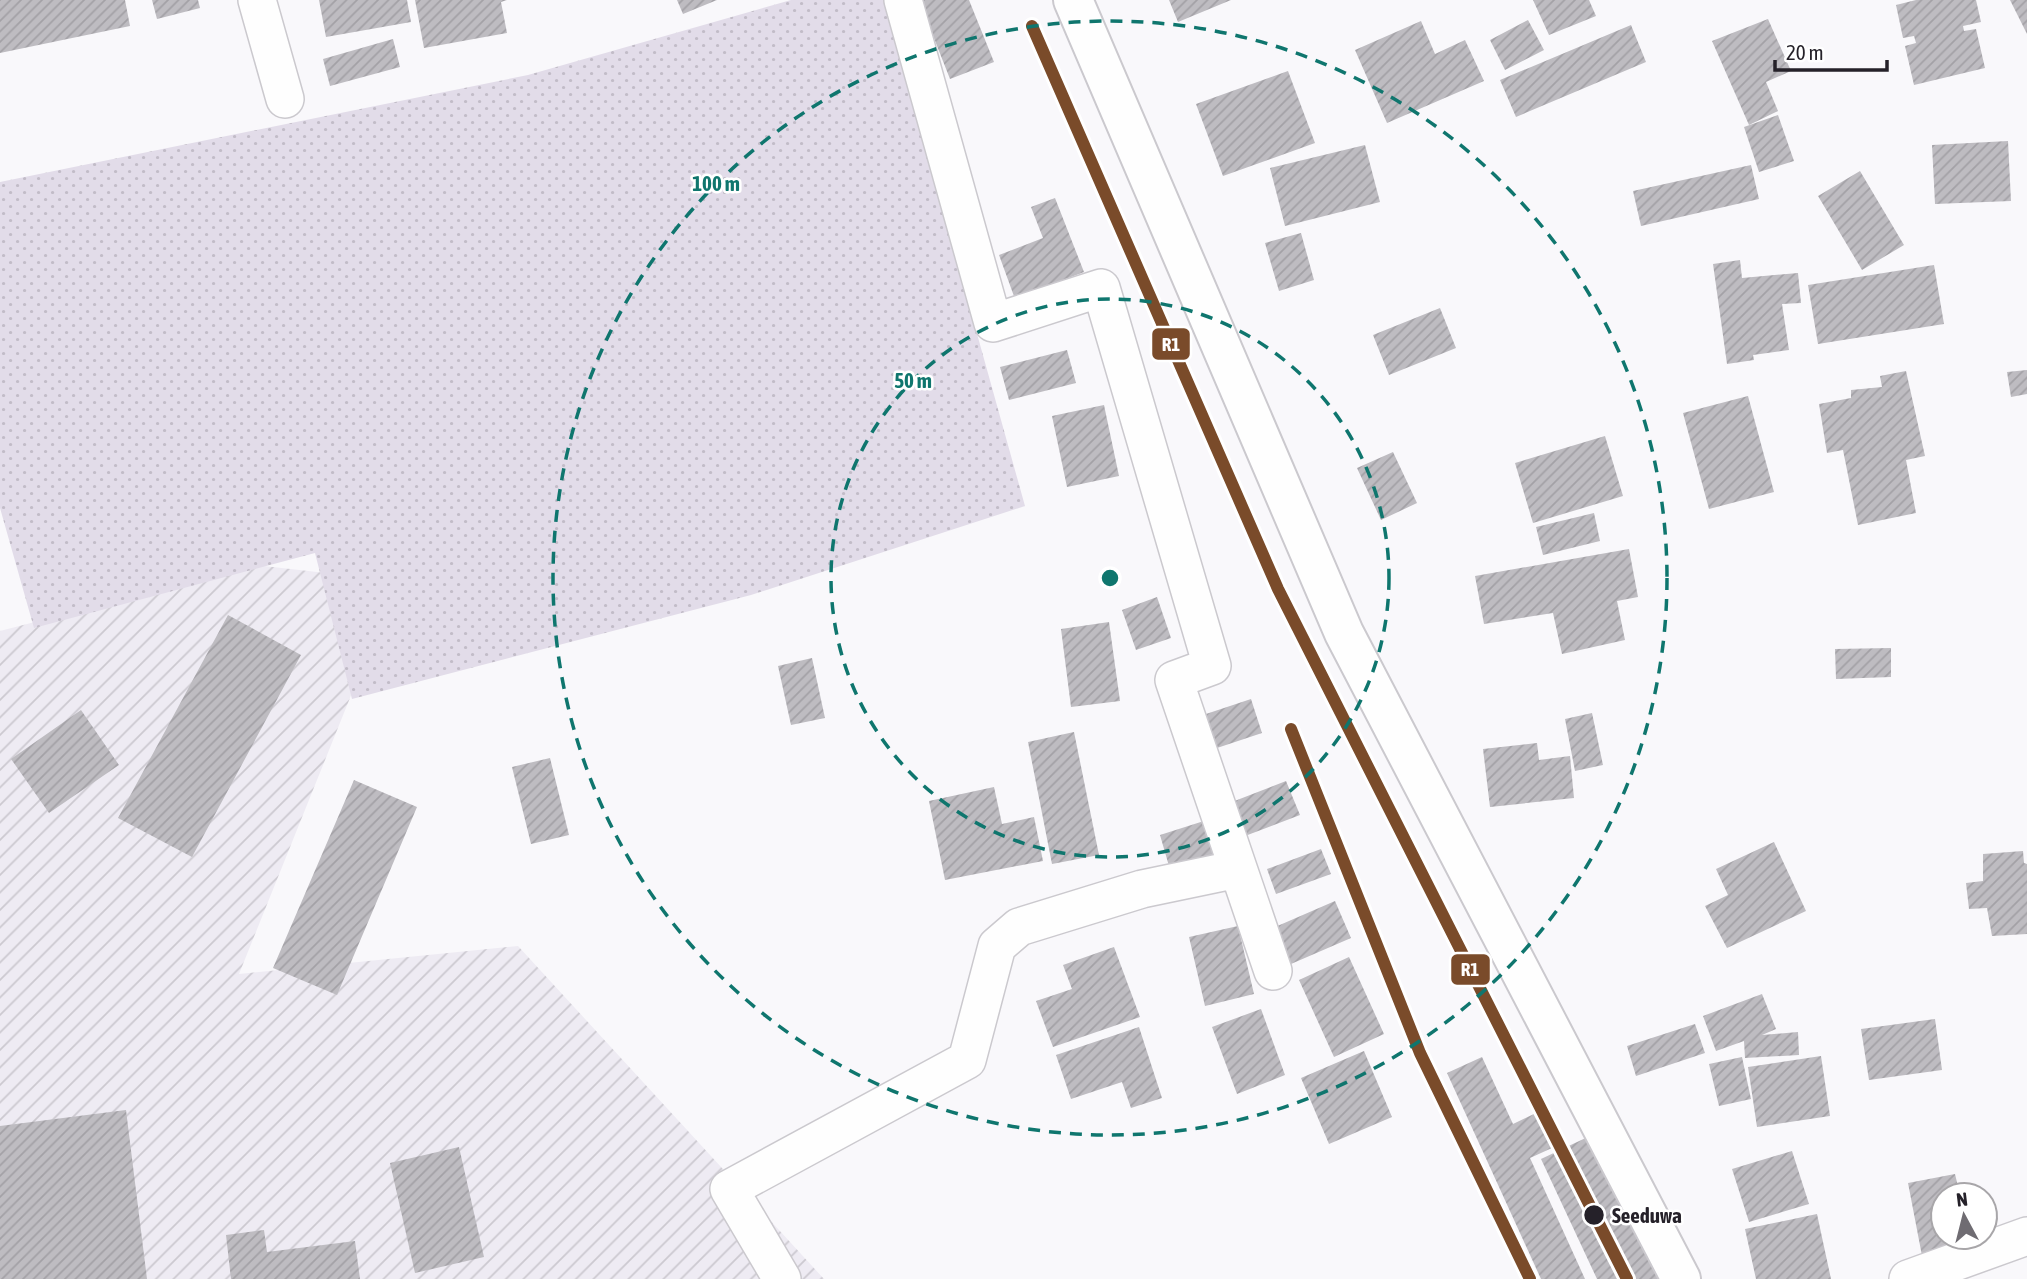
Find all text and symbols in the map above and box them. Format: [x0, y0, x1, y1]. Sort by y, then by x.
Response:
scale bar [1775, 28, 1887, 72]
text: 20 m [1786, 40, 1824, 64]
text: 100 m [692, 171, 740, 195]
line badge: R1 [1151, 327, 1191, 361]
text: R1 [1162, 333, 1180, 355]
text: 50 m [894, 368, 932, 392]
centre of rings [1098, 566, 1122, 590]
line badge: R1 [1450, 953, 1491, 986]
text: R1 [1461, 958, 1479, 980]
north arrow [1929, 1181, 1999, 1251]
text: N [1955, 1188, 1969, 1211]
marker: Seeduwa [1582, 1203, 1606, 1227]
place label: Seeduwa [1612, 1203, 1682, 1227]

